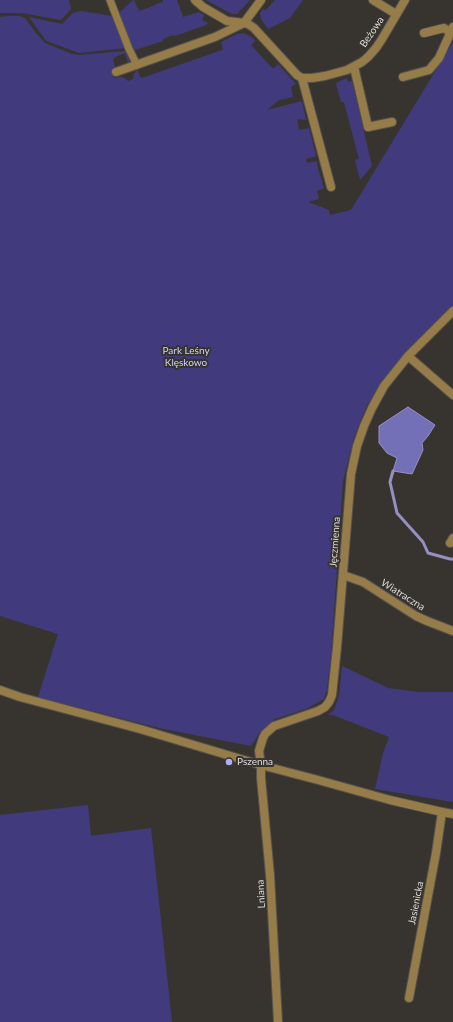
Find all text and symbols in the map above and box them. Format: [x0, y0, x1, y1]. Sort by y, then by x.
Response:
street label: Beżowa [357, 14, 387, 50]
park label: Park Leśny Klęskowo [162, 345, 210, 368]
street label: Jęczmienna [327, 516, 343, 568]
street label: Wiatraczna [379, 577, 427, 613]
place label: Pszenna [237, 756, 273, 768]
marker: Pszenna [224, 757, 234, 767]
street label: Lniana [254, 879, 268, 909]
street label: Jasienicka [406, 880, 426, 926]

